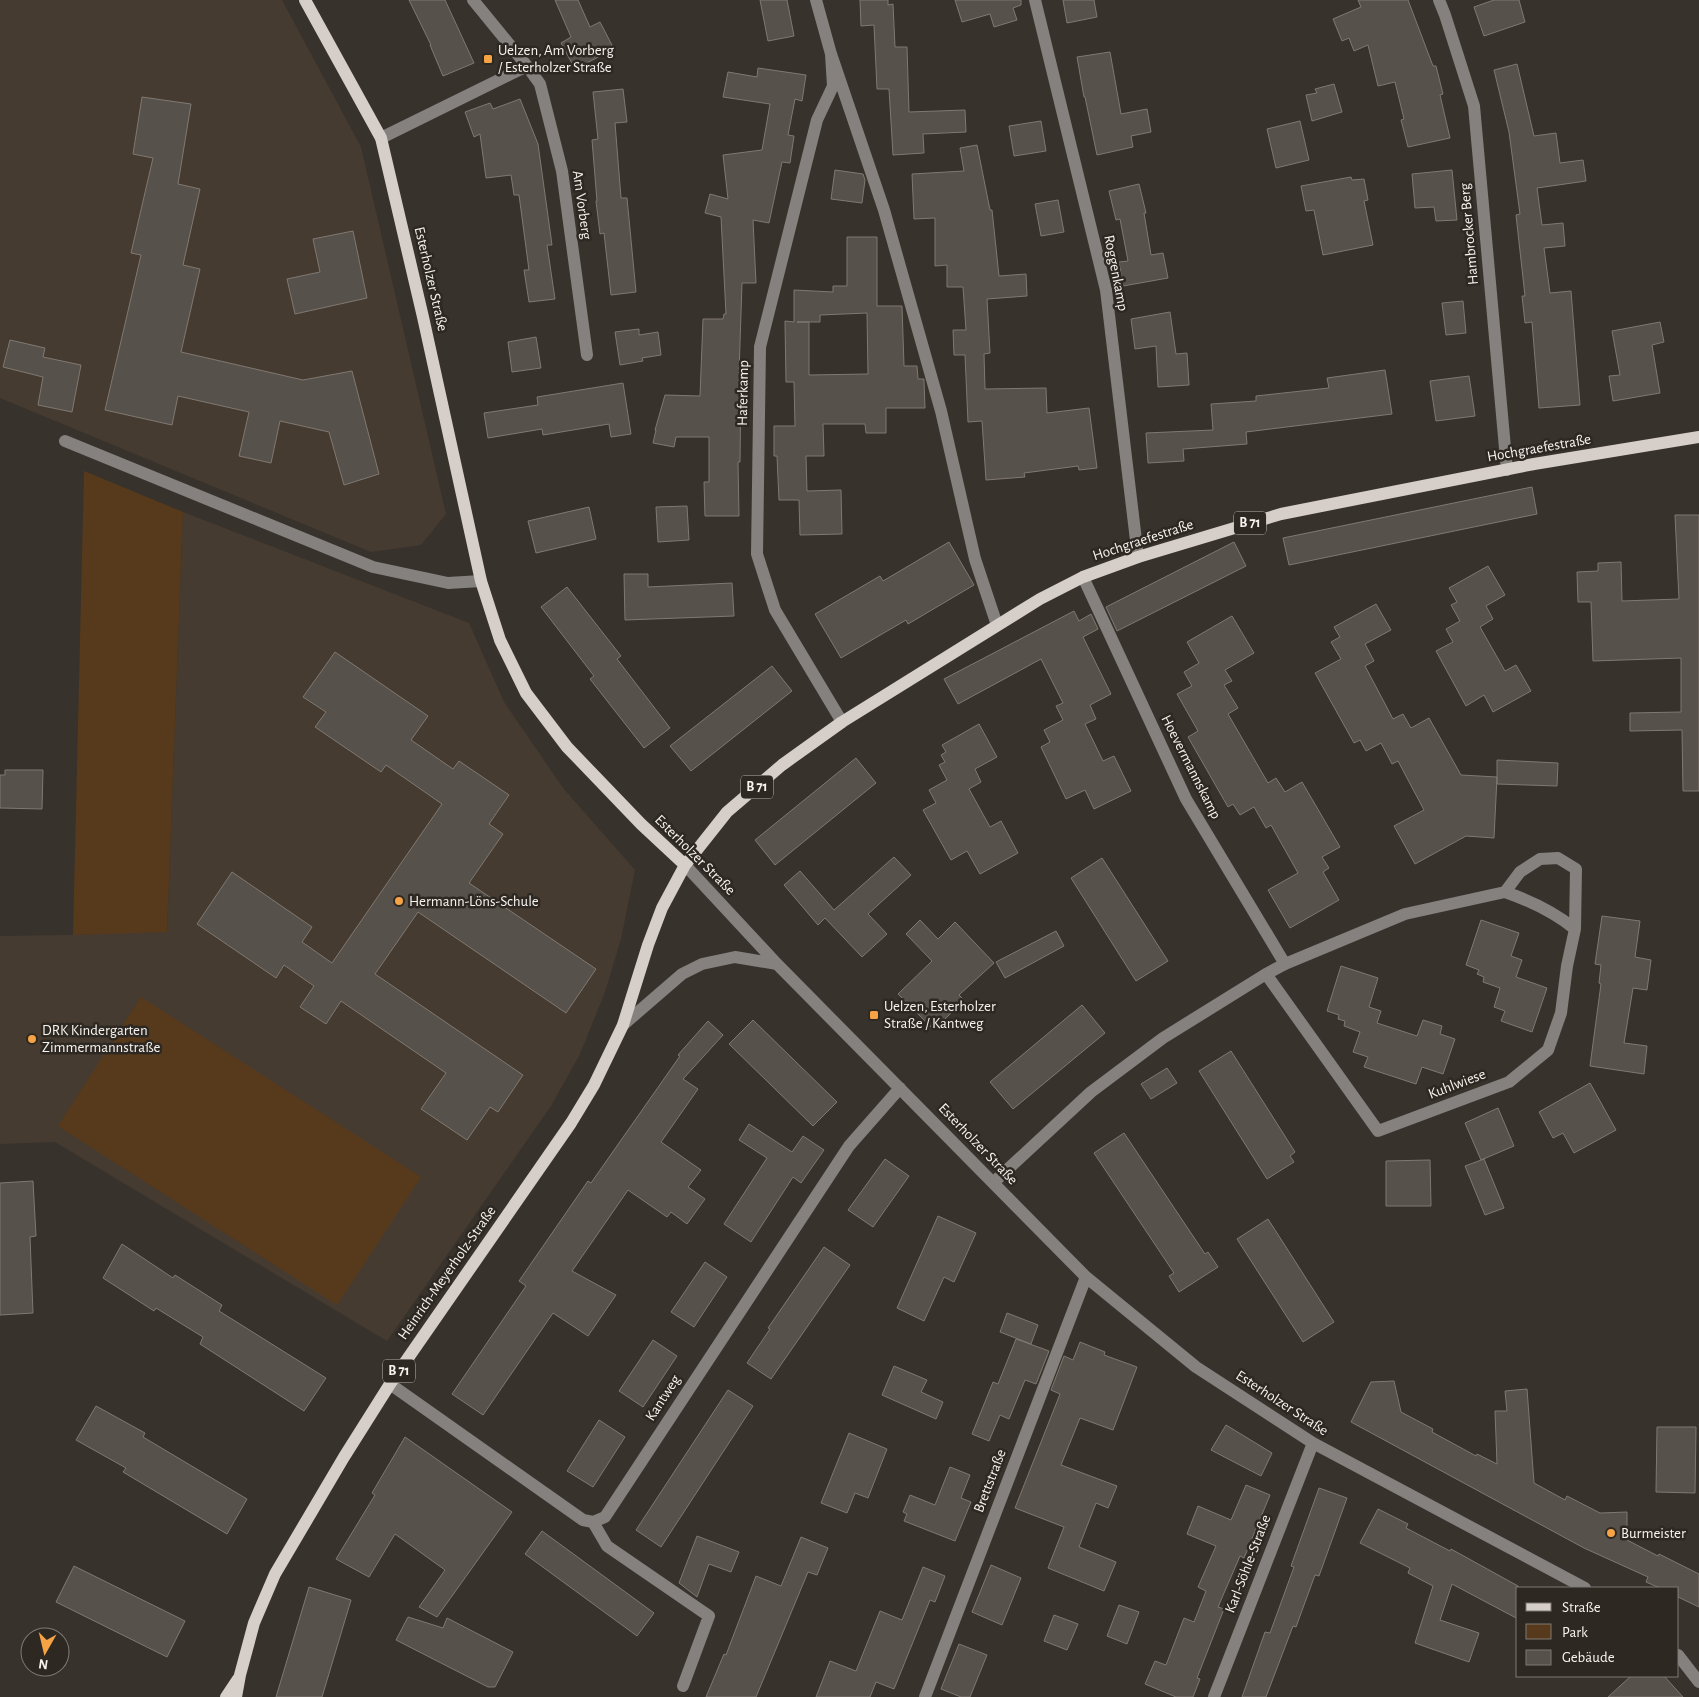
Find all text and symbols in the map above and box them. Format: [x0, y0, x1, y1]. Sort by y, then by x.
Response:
place label: Uelzen, Am Vorberg / Esterholzer Straße [498, 43, 614, 75]
marker: Uelzen, Am Vorberg / Esterholzer Straße [482, 53, 494, 65]
street label: Am Vorberg [570, 169, 594, 241]
street label: Hambrocker Berg [1457, 182, 1481, 285]
street label: Esterholzer Straße [412, 225, 450, 333]
street label: Roggenkamp [1101, 234, 1131, 312]
street label: Haferkamp [735, 360, 751, 426]
street label: Hochgraefestraße [1486, 431, 1592, 465]
road number: B 71 [1234, 512, 1266, 534]
street label: Hochgraefestraße [1091, 517, 1195, 563]
street label: Hoevermannskamp [1158, 712, 1224, 822]
road number: B 71 [741, 776, 773, 799]
street label: Esterholzer Straße [652, 812, 738, 898]
place label: Hermann-Löns-Schule [409, 894, 539, 909]
marker: Hermann-Löns-Schule [393, 895, 405, 907]
place label: Uelzen, Esterholzer Straße / Kantweg [884, 999, 996, 1031]
marker: Uelzen, Esterholzer Straße / Kantweg [868, 1009, 880, 1021]
place label: DRK Kindergarten Zimmermannstraße [42, 1023, 161, 1055]
marker: DRK Kindergarten Zimmermannstraße [26, 1033, 38, 1045]
street label: Kuhlwiese [1426, 1066, 1488, 1102]
street label: Esterholzer Straße [935, 1100, 1021, 1188]
street label: Heinrich-Meyerholz-Straße [395, 1203, 499, 1342]
road number: B 71 [383, 1360, 415, 1382]
street label: Esterholzer Straße [1233, 1368, 1331, 1438]
street label: Kantweg [643, 1372, 684, 1424]
street label: Brettstraße [971, 1447, 1009, 1515]
street label: Karl-Söhle-Straße [1222, 1513, 1274, 1615]
place label: Burmeister [1621, 1526, 1686, 1541]
marker: Burmeister [1605, 1527, 1617, 1539]
legend [1516, 1587, 1679, 1677]
text: Straße [1562, 1600, 1601, 1615]
text: Park [1562, 1625, 1588, 1640]
north arrow [20, 1627, 70, 1677]
text: Gebäude [1562, 1650, 1615, 1665]
text: N [38, 1656, 49, 1671]

